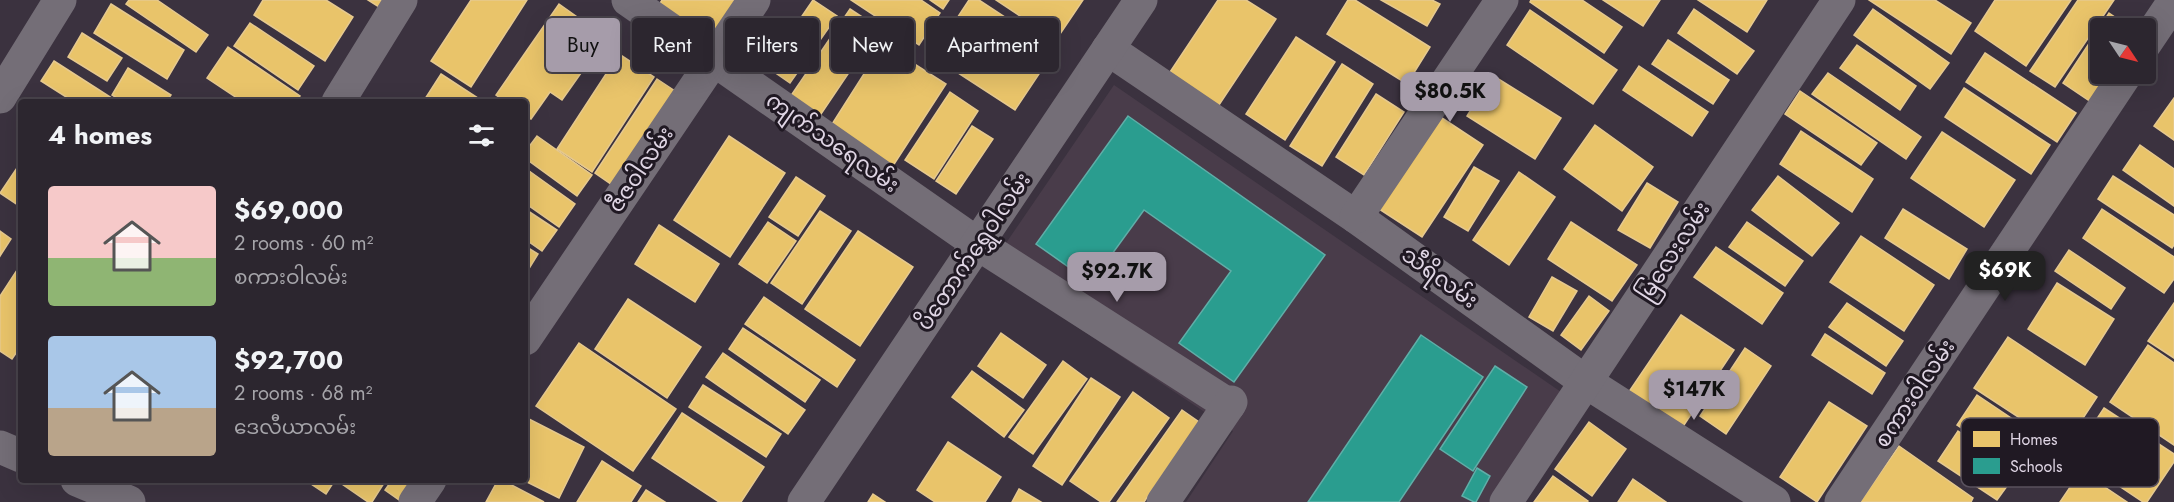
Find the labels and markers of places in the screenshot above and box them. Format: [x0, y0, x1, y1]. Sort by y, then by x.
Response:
pin: $80.5K [1401, 72, 1499, 123]
pin: $69K [1969, 251, 2041, 302]
pin: $92.7K [1068, 252, 1166, 303]
pin: $147K [1652, 370, 1736, 421]

